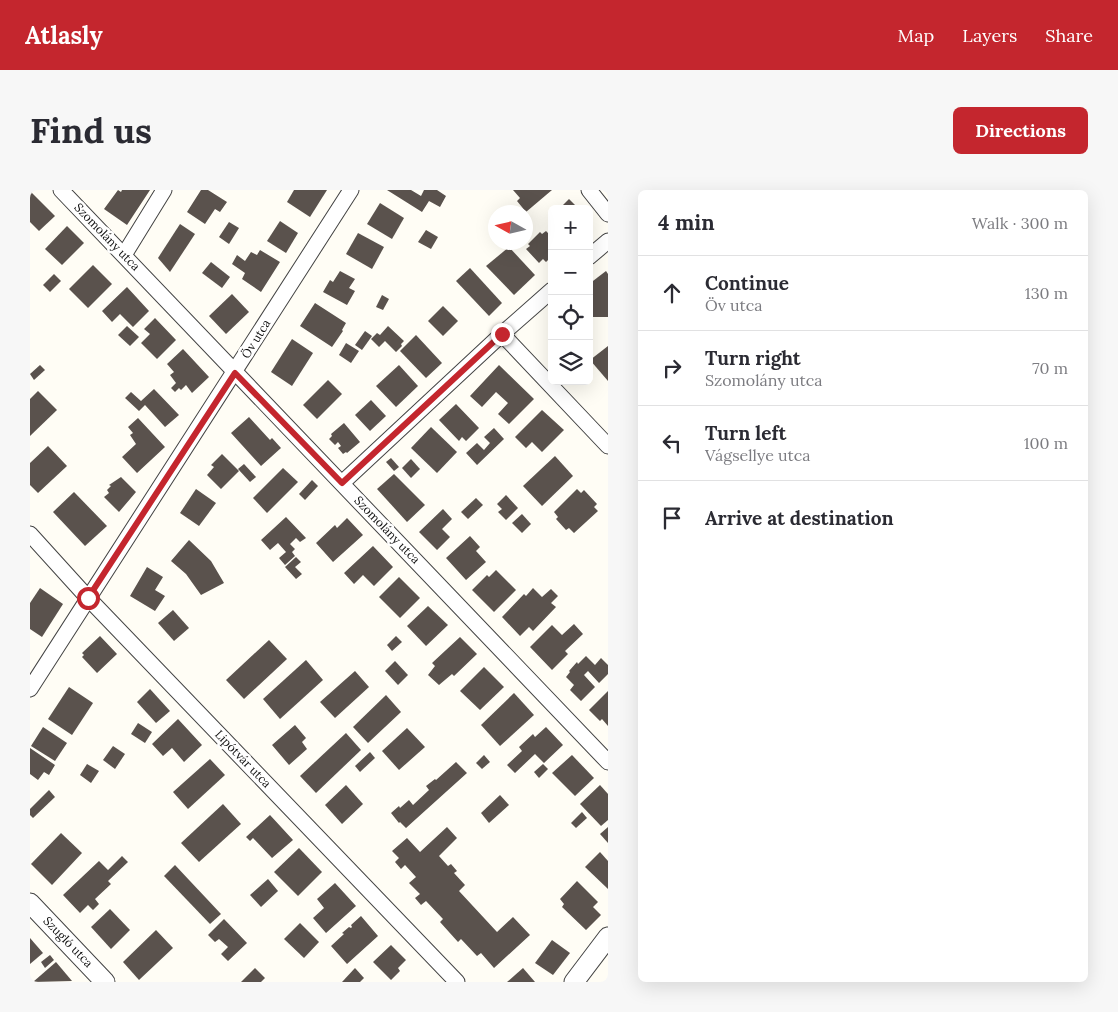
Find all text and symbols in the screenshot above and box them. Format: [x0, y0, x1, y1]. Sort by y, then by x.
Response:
text: Atlasly [25, 20, 103, 51]
text: Map [898, 24, 934, 47]
text: Layers [962, 24, 1017, 47]
text: Share [1045, 24, 1093, 47]
button: Directions [953, 107, 1088, 154]
text: Find us [30, 108, 152, 153]
street label: Szomolány utca [71, 200, 143, 274]
north arrow [488, 205, 533, 250]
map controls [548, 205, 593, 385]
button: + [548, 205, 593, 250]
text: 4 min [658, 209, 715, 236]
text: Walk · 300 m [972, 213, 1068, 233]
button: − [548, 250, 593, 295]
text: Continue [705, 271, 789, 295]
icon: ahead [658, 279, 686, 307]
text: 130 m [1025, 283, 1068, 303]
button: locate [548, 295, 593, 340]
text: Öv utca [705, 295, 762, 315]
street label: Öv utca [238, 316, 273, 361]
route end [491, 323, 514, 346]
button: layers [548, 340, 593, 385]
text: Turn right [705, 346, 801, 370]
icon: right [658, 354, 686, 382]
text: 70 m [1032, 358, 1068, 378]
text: Szomolány utca [705, 370, 823, 390]
text: Turn left [705, 421, 786, 445]
icon: left [658, 429, 686, 457]
text: 100 m [1024, 433, 1068, 453]
text: Vágsellye utca [705, 445, 811, 465]
street label: Szomolány utca [351, 493, 423, 567]
icon: arrive [658, 504, 686, 532]
text: Arrive at destination [705, 506, 894, 530]
route start [77, 587, 100, 610]
street label: Lipótvár utca [212, 727, 275, 791]
street label: Szugló utca [40, 913, 96, 970]

